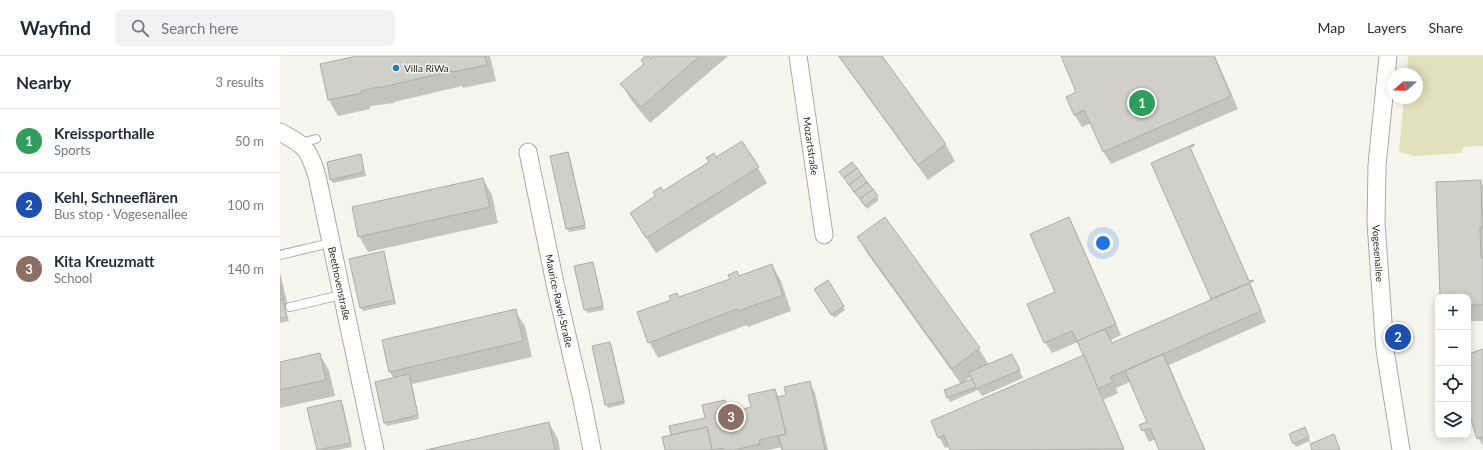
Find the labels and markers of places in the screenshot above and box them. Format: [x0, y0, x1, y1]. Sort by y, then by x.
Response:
place label: Villa RiWa [404, 62, 449, 74]
marker: Villa RiWa [391, 63, 401, 73]
pin: 1 [1129, 88, 1155, 118]
pin: 2 [1385, 322, 1411, 352]
pin: 3 [718, 402, 744, 432]

